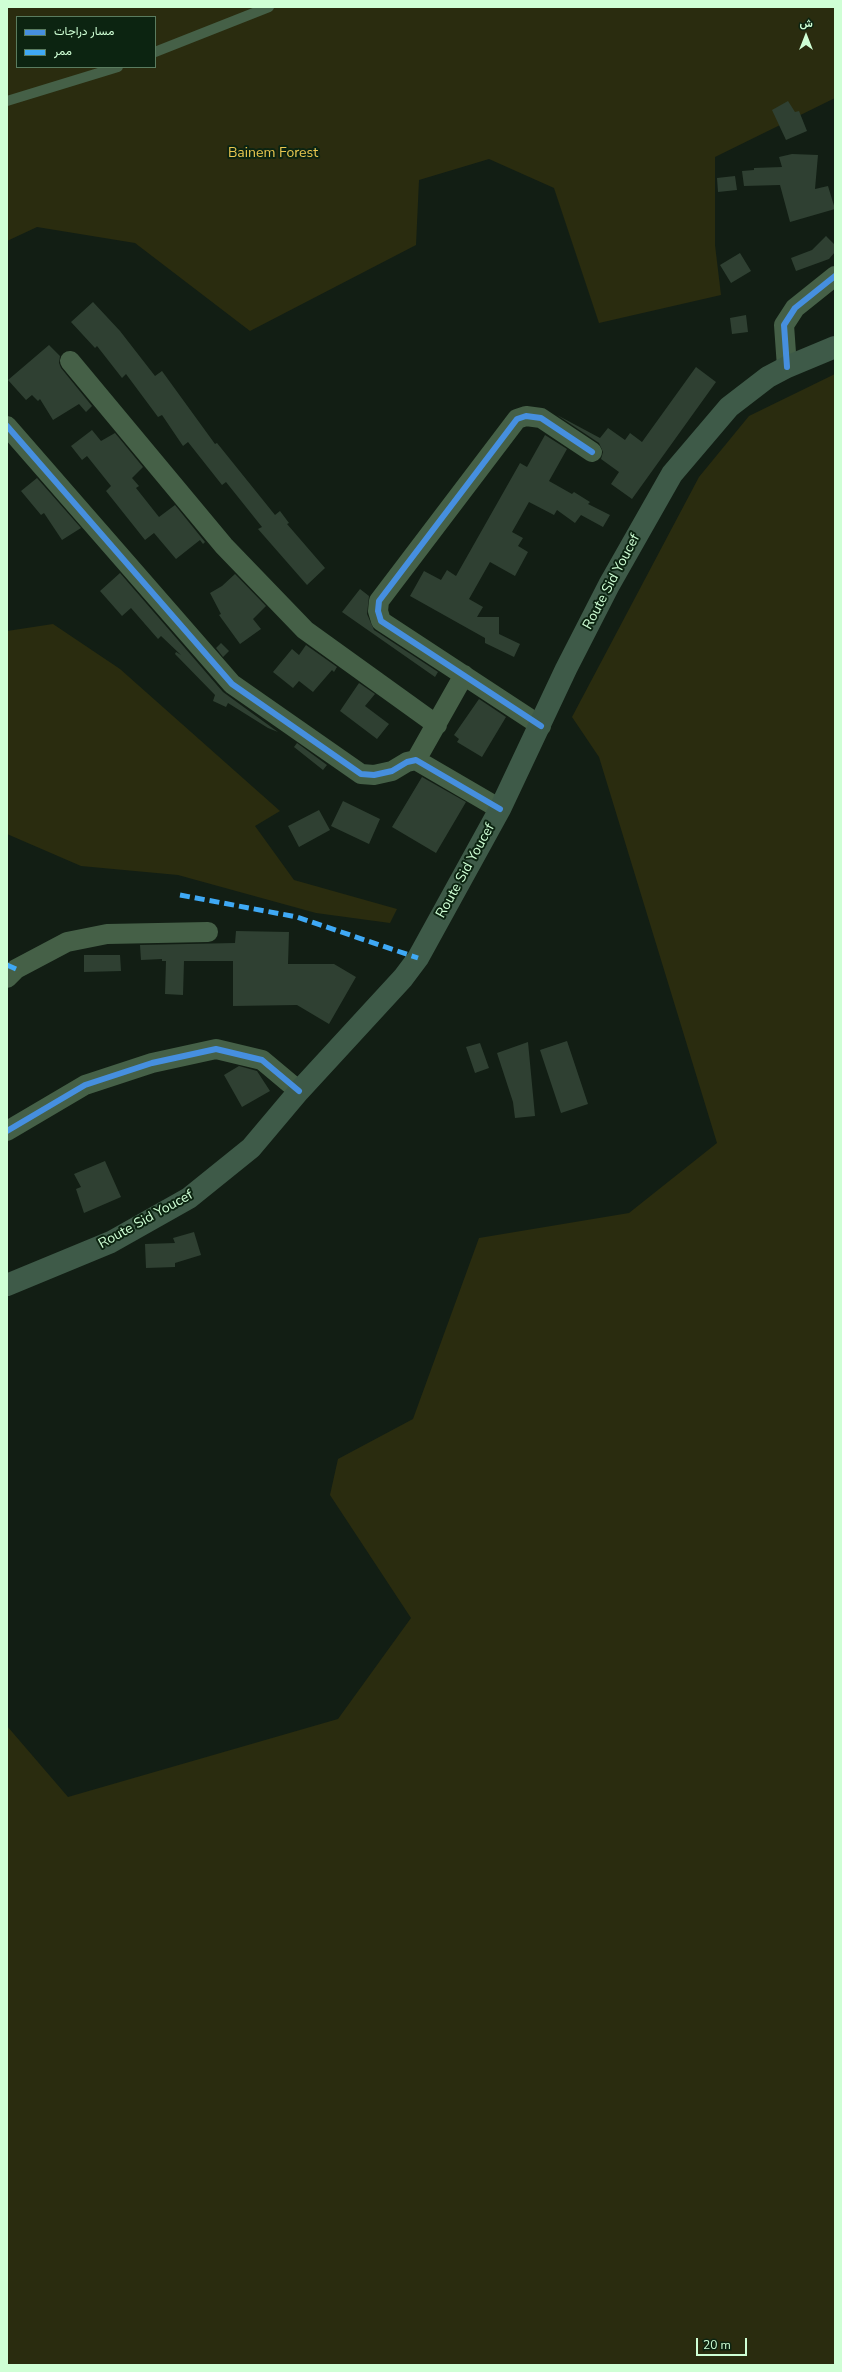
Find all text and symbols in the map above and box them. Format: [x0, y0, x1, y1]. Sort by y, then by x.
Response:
legend [16, 16, 156, 68]
north arrow [786, 16, 826, 56]
text: ش [799, 16, 813, 31]
text: مسار دراجات [54, 23, 114, 39]
text: ممر [54, 43, 72, 59]
park label: Bainem Forest [228, 146, 318, 162]
street label: Route Sid Youcef [580, 531, 644, 633]
street label: Route Sid Youcef [433, 821, 499, 921]
street label: Route Sid Youcef [96, 1187, 196, 1253]
scale bar [698, 2330, 749, 2356]
text: 20 m [703, 2337, 731, 2353]

